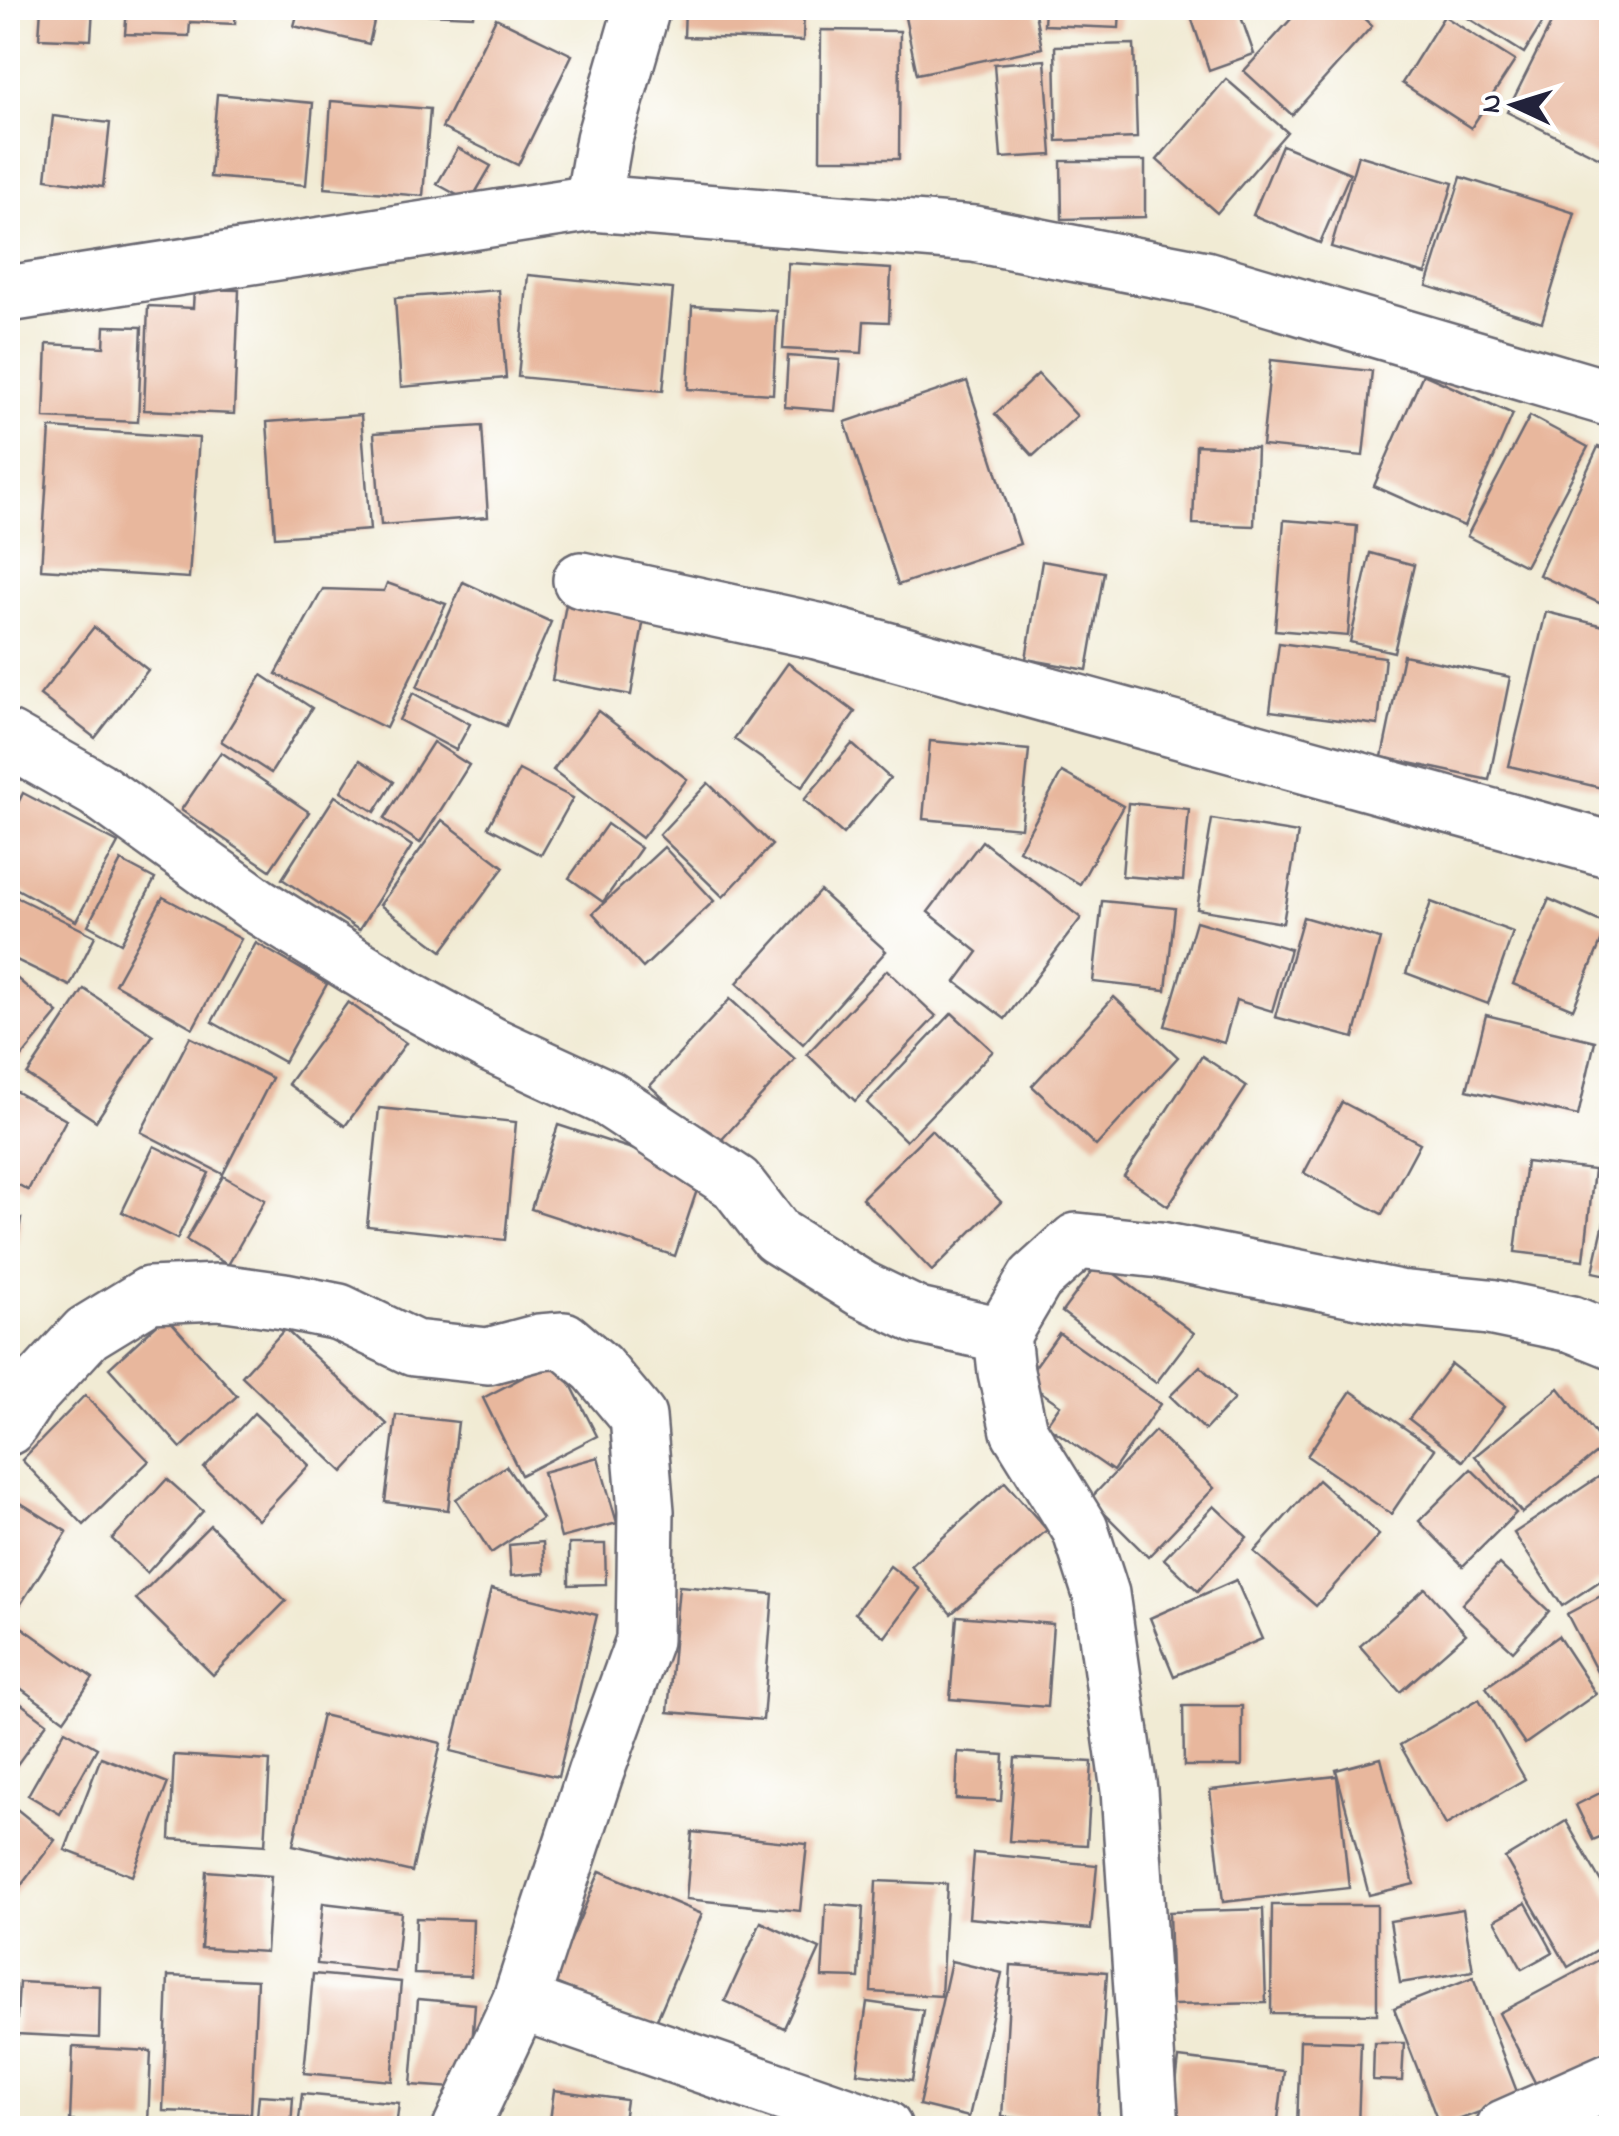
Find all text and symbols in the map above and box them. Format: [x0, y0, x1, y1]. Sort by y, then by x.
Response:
north arrow [1464, 55, 1564, 155]
text: N [1471, 93, 1514, 114]

